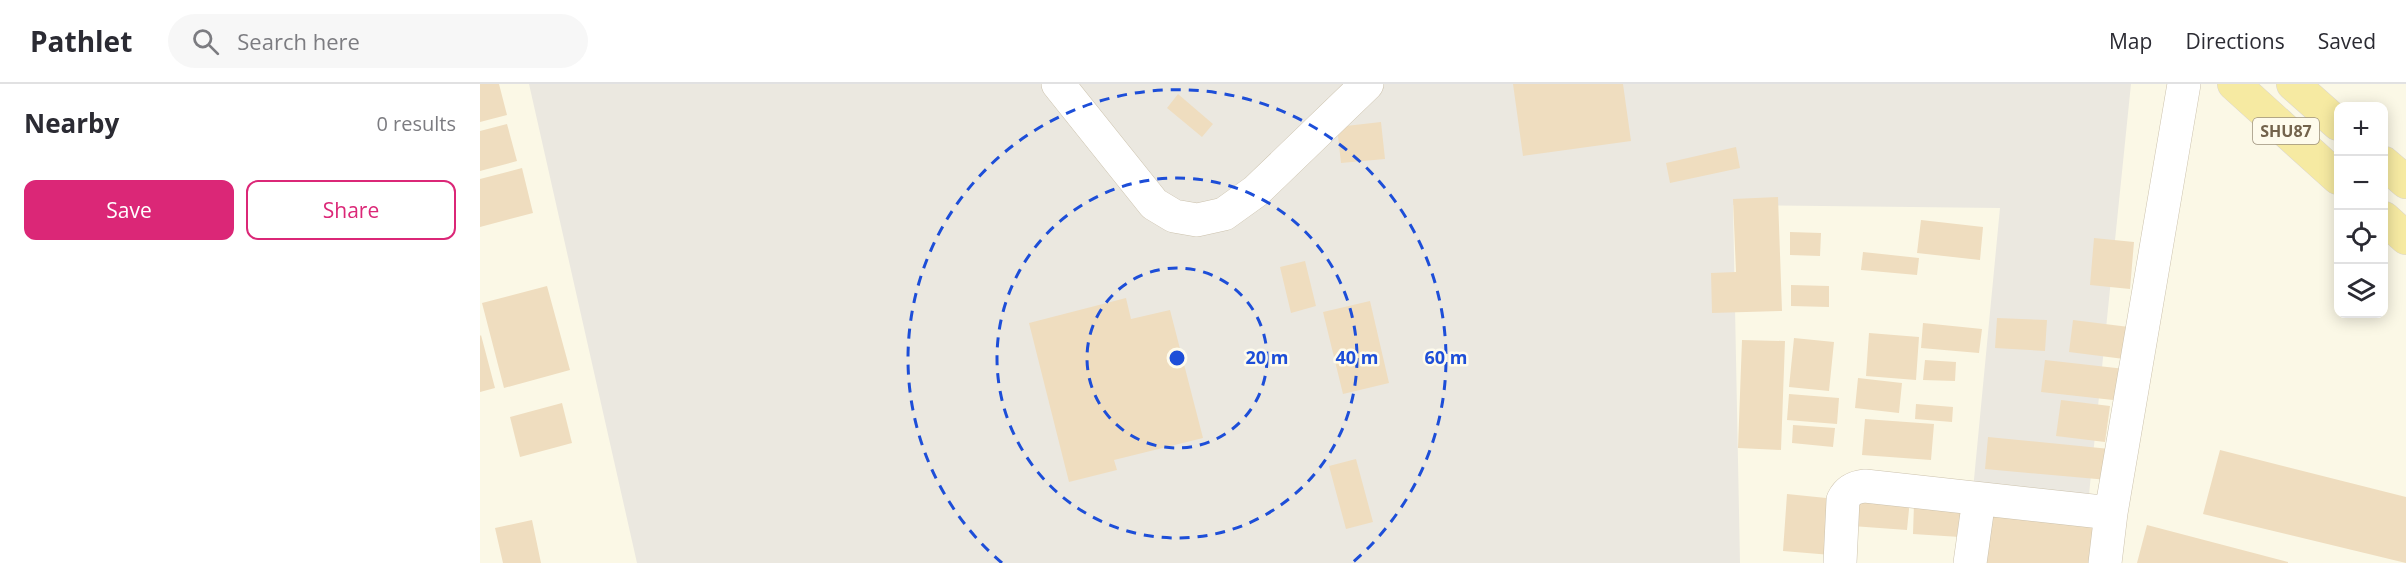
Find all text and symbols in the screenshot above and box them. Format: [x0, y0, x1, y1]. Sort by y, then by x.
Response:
search box [168, 14, 588, 68]
text: Pathlet [30, 22, 132, 60]
icon: search [189, 25, 222, 58]
text: Search here [237, 26, 360, 56]
text: Map [2109, 27, 2152, 55]
text: Directions [2185, 27, 2285, 55]
text: Saved [2318, 27, 2376, 55]
map controls [2334, 102, 2388, 318]
button: + [2334, 102, 2388, 156]
text: Nearby [24, 105, 119, 141]
text: 0 results [376, 110, 456, 137]
road number: SHU87 [2253, 118, 2319, 144]
button: − [2334, 156, 2388, 210]
button: Save [24, 180, 234, 240]
button: Share [246, 180, 456, 240]
button: locate [2334, 210, 2388, 264]
button: layers [2334, 264, 2388, 318]
text: 20 m [1246, 345, 1288, 369]
text: 40 m [1336, 345, 1378, 369]
text: 60 m [1425, 345, 1467, 369]
centre of rings [1167, 348, 1187, 368]

